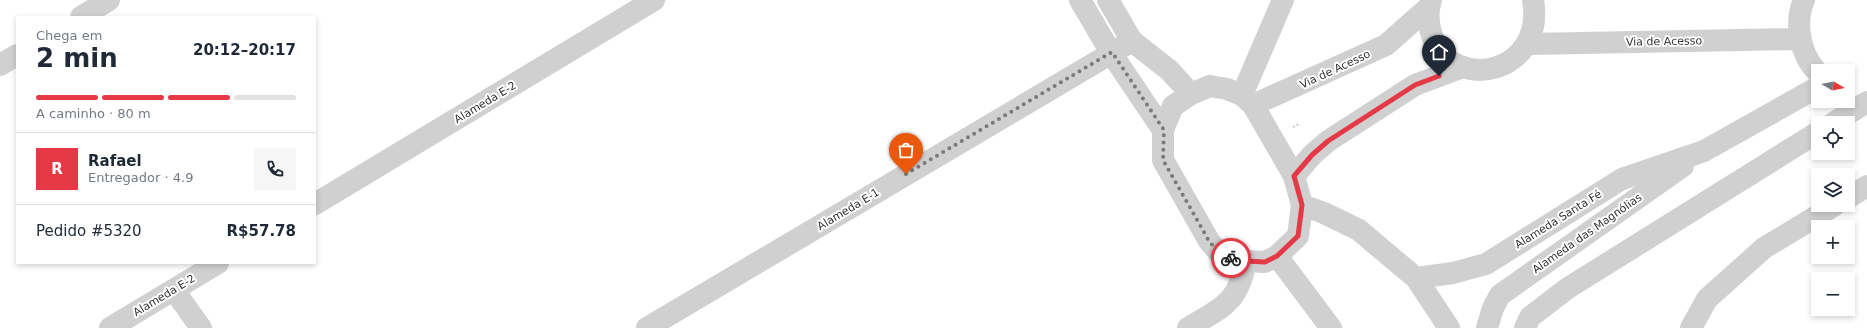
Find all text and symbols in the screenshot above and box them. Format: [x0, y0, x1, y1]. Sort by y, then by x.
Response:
text: Chega em [36, 28, 102, 43]
street label: Via de Acesso [1626, 34, 1702, 49]
pin [1422, 35, 1456, 76]
text: 20:12–20:17 [193, 41, 296, 59]
icon: home [1428, 41, 1450, 63]
text: 2 min [36, 43, 118, 73]
street label: Via de Acesso [1298, 47, 1373, 91]
north arrow [1811, 64, 1855, 108]
map controls [1811, 64, 1855, 316]
street label: Alameda E-2 [452, 79, 519, 126]
text: A caminho · 80 m [36, 106, 151, 121]
button: locate [1811, 116, 1855, 160]
pin [889, 133, 923, 174]
icon: bag [895, 139, 917, 161]
button: phone [254, 148, 296, 190]
text: Rafael [88, 152, 142, 170]
text: R [51, 160, 63, 178]
button: layers [1811, 168, 1855, 212]
text: Entregador · 4.9 [88, 170, 193, 185]
street label: Alameda E-1 [815, 186, 882, 233]
street label: Alameda Santa Fé [1513, 187, 1604, 251]
street label: Alameda das Magnólias [1530, 191, 1645, 276]
button: + [1811, 220, 1855, 264]
text: Pedido #5320 [36, 222, 142, 240]
text: R$57.78 [227, 222, 296, 240]
courier [1211, 238, 1251, 278]
icon: bike [1220, 247, 1242, 269]
street label: Alameda E-2 [131, 272, 198, 319]
button: − [1811, 272, 1855, 316]

